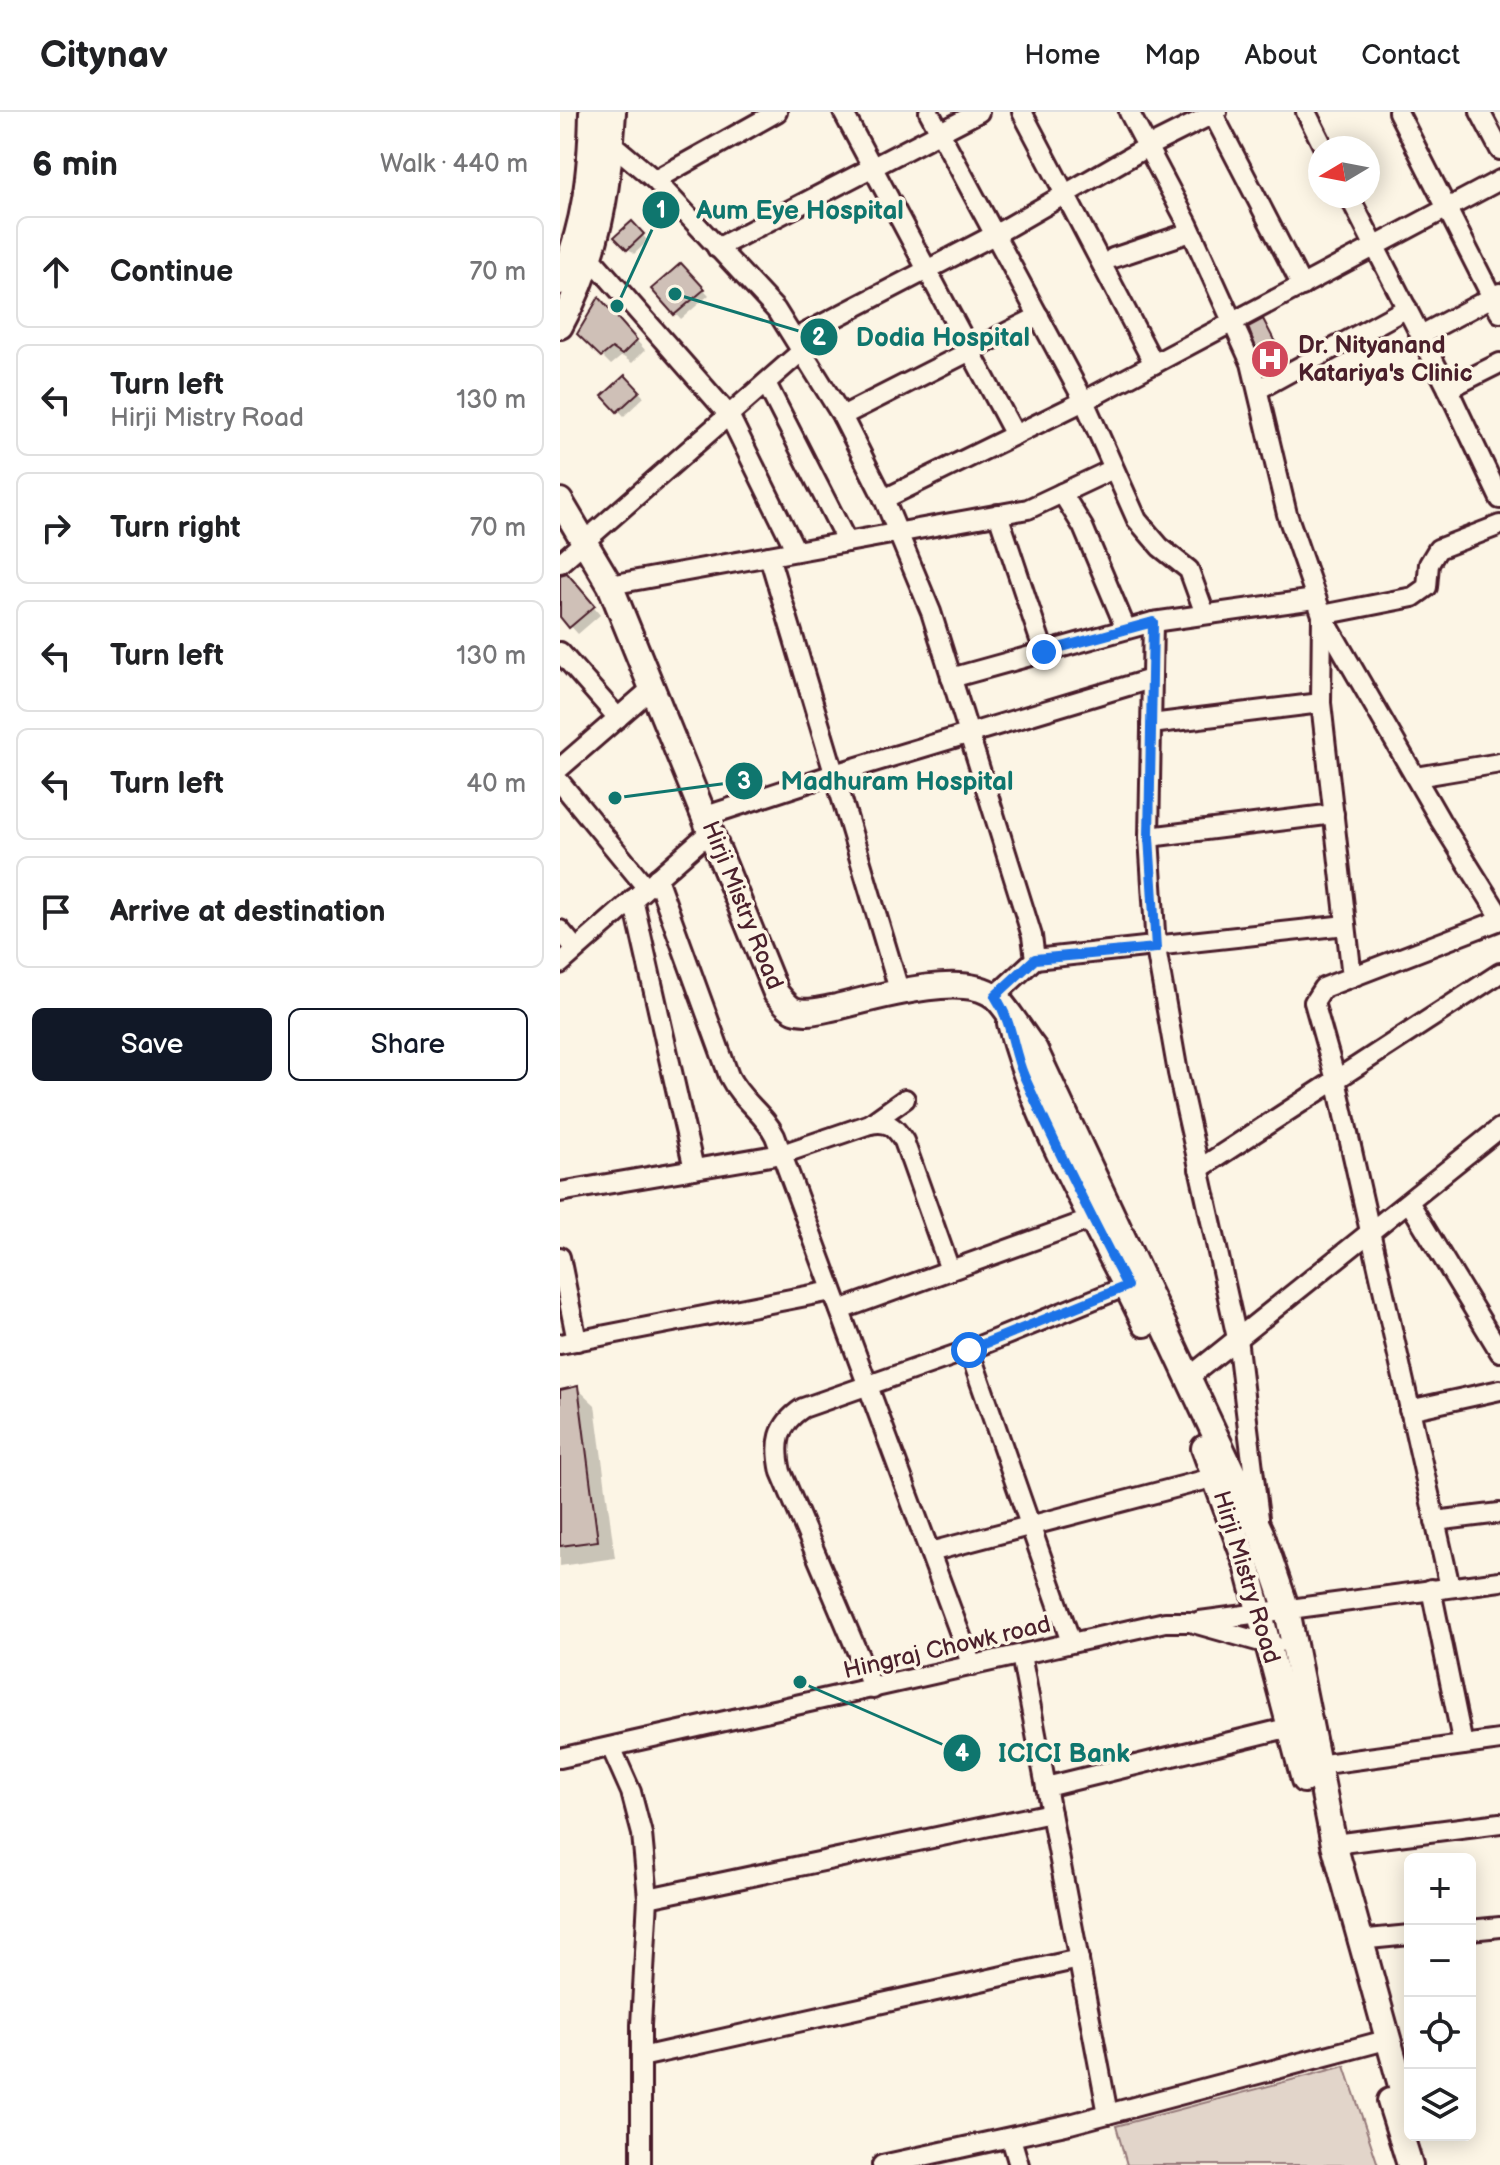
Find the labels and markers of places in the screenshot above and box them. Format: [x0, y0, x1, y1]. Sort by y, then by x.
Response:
callout: Aum Eye Hospital [641, 185, 920, 235]
callout: Dodia Hospital [799, 312, 1046, 362]
place label: Dr. Nityanand Katariya's Clinic [1298, 331, 1473, 388]
hospital icon: Dr. Nityanand Katariya's Clinic [1249, 338, 1291, 380]
callout: Madhuram Hospital [724, 756, 1029, 806]
callout: ICICI Bank [942, 1728, 1146, 1778]

